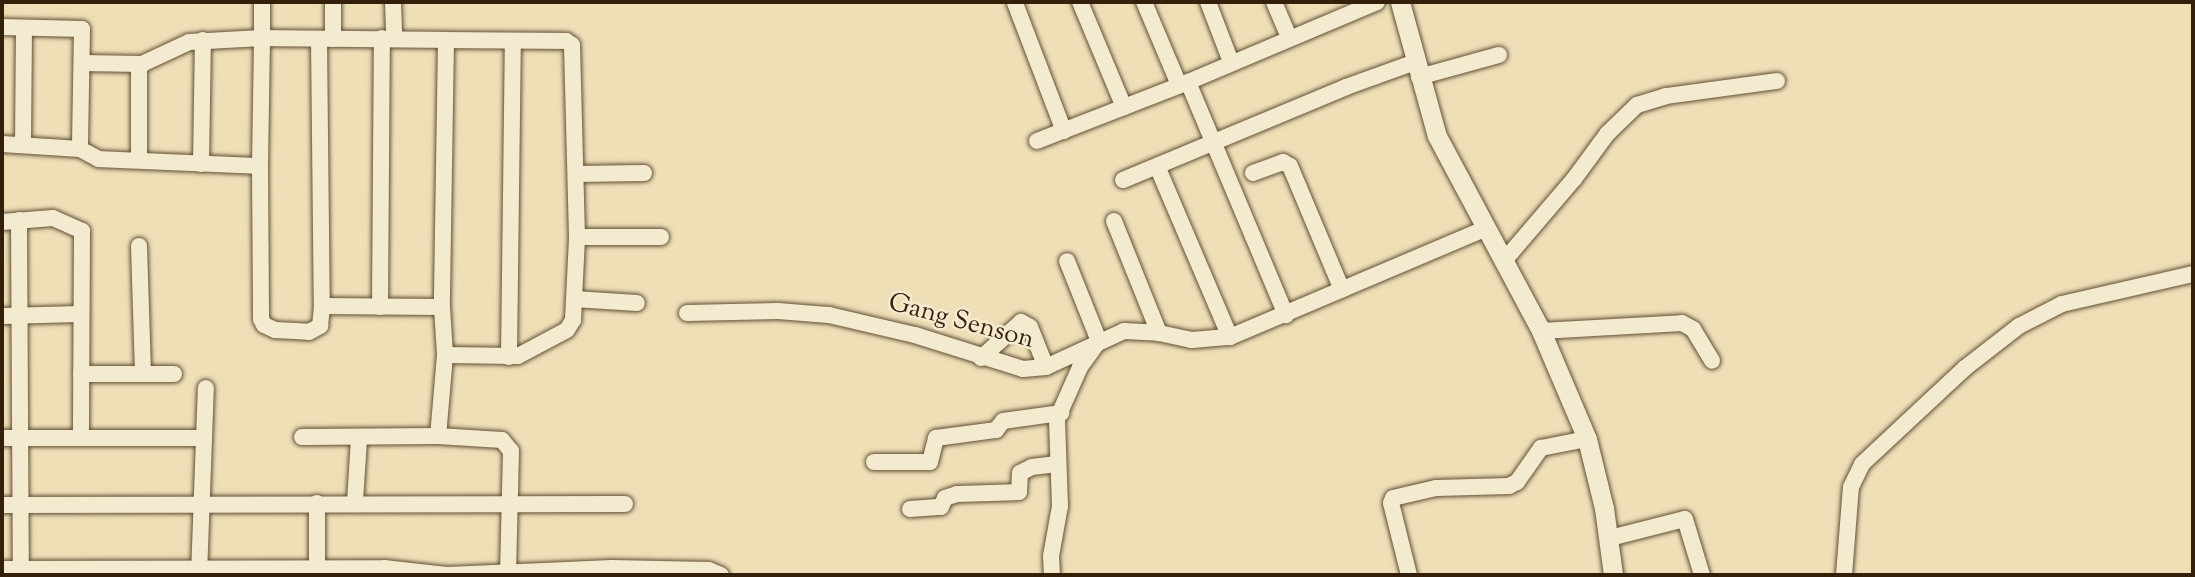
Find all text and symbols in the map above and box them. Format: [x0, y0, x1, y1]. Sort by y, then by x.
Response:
street label: Gang Senson [885, 288, 1037, 356]

